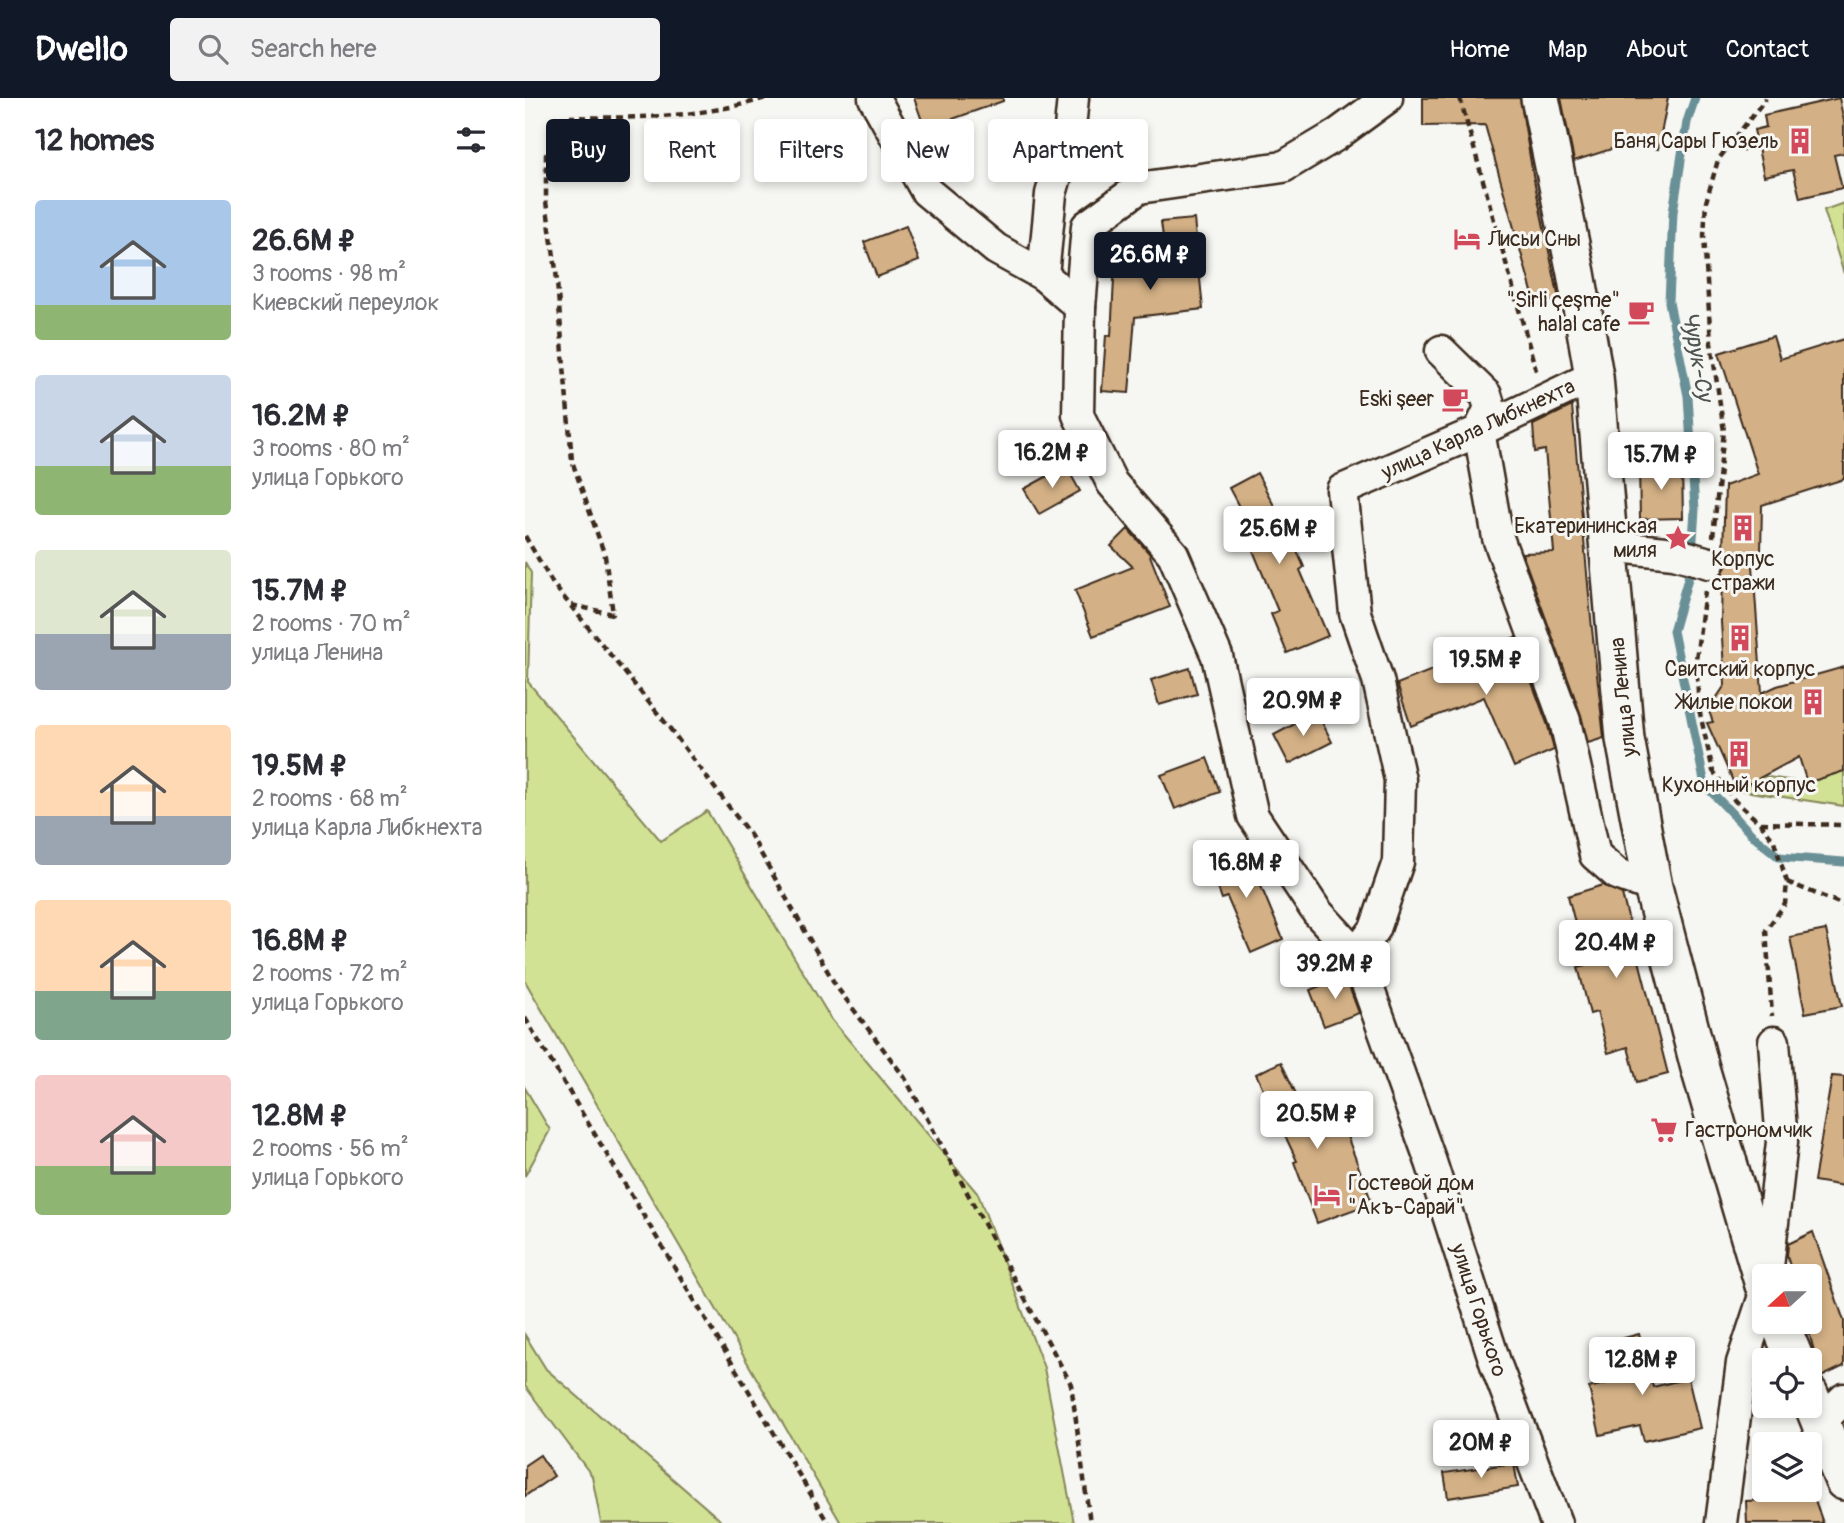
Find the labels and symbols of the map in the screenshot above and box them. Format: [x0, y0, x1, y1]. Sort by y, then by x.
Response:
building icon: Баня Сары Гюзель [1785, 126, 1815, 156]
place label: Баня Сары Гюзель [1613, 128, 1779, 155]
hotel icon: Лисьи Сны [1452, 224, 1482, 254]
place label: Лисьи Сны [1487, 226, 1581, 253]
pin: 26.6M ₽ [1085, 232, 1215, 292]
place label: "Sirli çeşme" halal cafe [1507, 287, 1621, 338]
cafe icon: "Sirli çeşme" halal cafe [1626, 297, 1656, 327]
water label: Чурук-Су [1675, 309, 1720, 406]
street label: улица Карла Либкнехта [1376, 373, 1579, 487]
cafe icon: Eski şeer [1440, 384, 1470, 414]
place label: Eski şeer [1359, 386, 1434, 413]
pin: 16.2M ₽ [987, 430, 1117, 490]
pin: 15.7M ₽ [1596, 432, 1726, 492]
pin: 25.6M ₽ [1214, 506, 1344, 566]
place label: Екатерининская миля [1514, 513, 1657, 564]
building icon: Корпус стражи [1728, 513, 1758, 543]
place icon: Екатерининская миля [1663, 523, 1693, 553]
place label: Корпус стражи [1711, 546, 1775, 597]
building icon: Свитский корпус [1725, 623, 1755, 653]
street label: улица Ленина [1604, 636, 1643, 759]
pin: 19.5M ₽ [1421, 638, 1551, 697]
place label: Свитский корпус [1665, 656, 1816, 683]
pin: 20.9M ₽ [1238, 678, 1368, 738]
building icon: Жилые покои [1798, 687, 1828, 717]
place label: Жилые покои [1674, 689, 1792, 716]
building icon: Кухонный корпус [1724, 739, 1754, 769]
place label: Кухонный корпус [1662, 772, 1816, 799]
pin: 16.8M ₽ [1181, 840, 1311, 900]
pin: 20.4M ₽ [1551, 920, 1681, 980]
pin: 39.2M ₽ [1270, 942, 1400, 1001]
pin: 20.5M ₽ [1252, 1091, 1382, 1151]
supermarket icon: Гастрономчик [1649, 1115, 1679, 1145]
place label: Гастрономчик [1685, 1117, 1813, 1144]
place label: Гостевой дом "Акъ-Сарай" [1348, 1170, 1474, 1221]
hotel icon: Гостевой дом "Акъ-Сарай" [1312, 1180, 1342, 1210]
street label: улица Горького [1444, 1239, 1513, 1380]
north arrow [1752, 1264, 1822, 1334]
pin: 12.8M ₽ [1577, 1338, 1707, 1397]
pin: 20M ₽ [1432, 1420, 1530, 1480]

